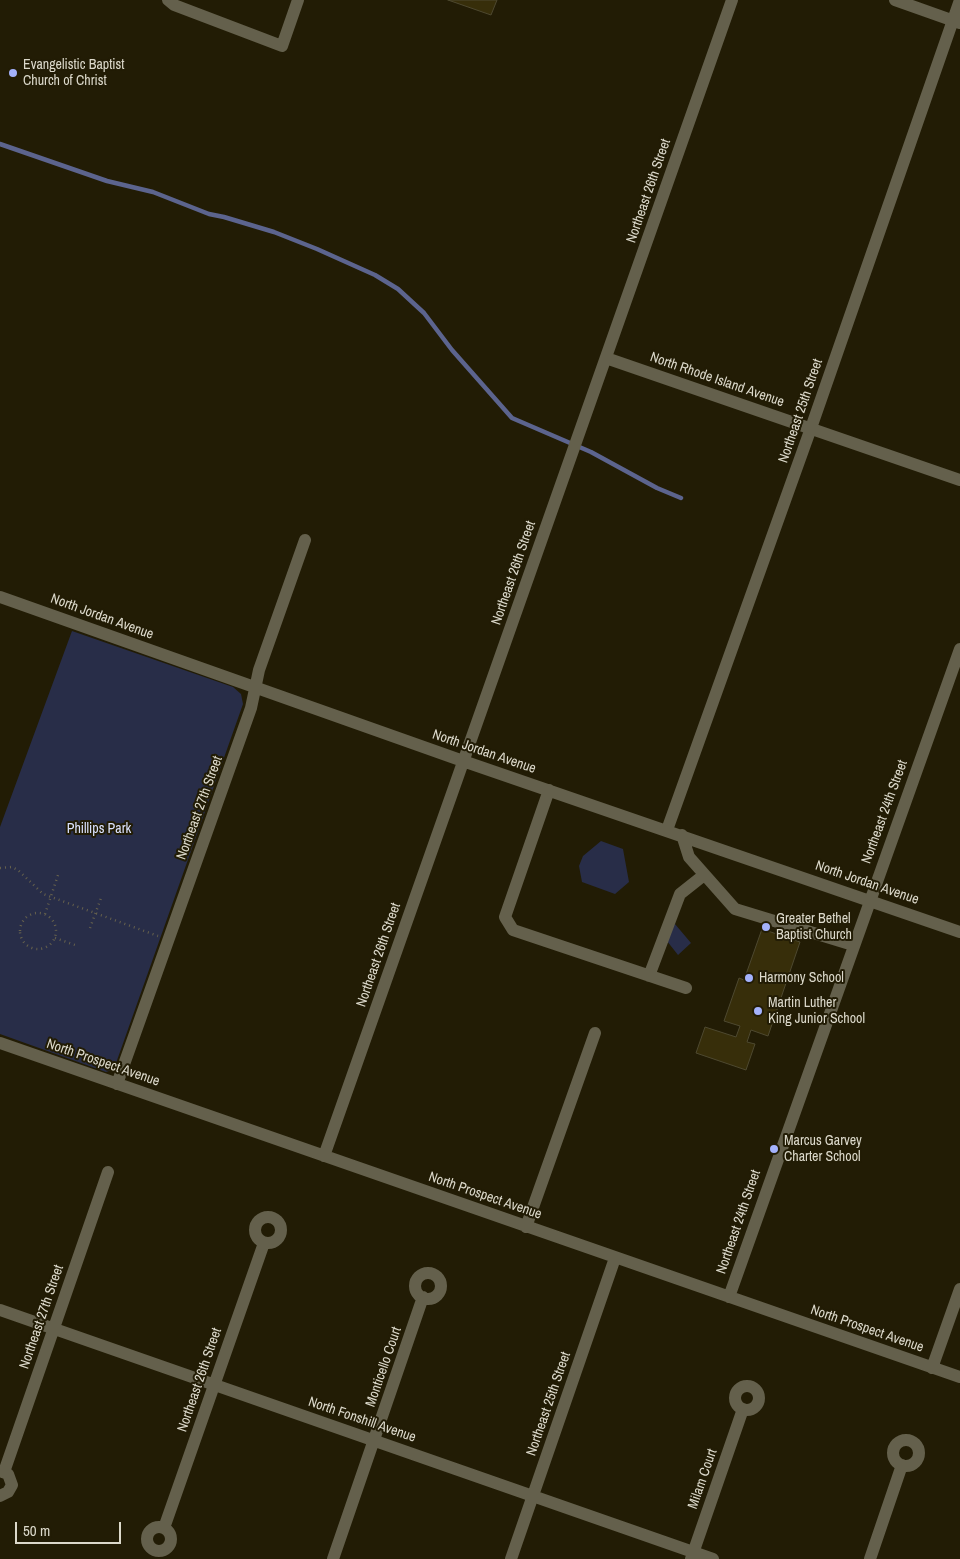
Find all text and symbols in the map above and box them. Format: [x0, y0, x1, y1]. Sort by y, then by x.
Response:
place label: Evangelistic Baptist Church of Christ [23, 57, 124, 90]
marker: Evangelistic Baptist Church of Christ [7, 67, 19, 79]
street label: Northeast 26th Street [623, 137, 675, 245]
street label: North Rhode Island Avenue [648, 349, 786, 411]
street label: Northeast 25th Street [775, 357, 827, 465]
street label: Northeast 26th Street [488, 519, 540, 627]
street label: North Jordan Avenue [48, 591, 156, 643]
street label: North Jordan Avenue [430, 726, 538, 778]
street label: Northeast 27th Street [173, 754, 227, 862]
street label: Northeast 24th Street [858, 758, 912, 866]
park label: Phillips Park [67, 821, 131, 837]
street label: North Jordan Avenue [813, 857, 921, 909]
street label: Northeast 26th Street [353, 901, 405, 1009]
place label: Greater Bethel Baptist Church [776, 911, 852, 944]
marker: Greater Bethel Baptist Church [760, 921, 772, 933]
place label: Harmony School [759, 970, 844, 986]
marker: Harmony School [743, 972, 755, 984]
place label: Martin Luther King Junior School [768, 995, 865, 1028]
marker: Martin Luther King Junior School [752, 1005, 764, 1017]
street label: North Prospect Avenue [44, 1036, 162, 1090]
place label: Marcus Garvey Charter School [784, 1133, 862, 1166]
marker: Marcus Garvey Charter School [768, 1143, 780, 1155]
street label: Northeast 24th Street [713, 1168, 765, 1276]
street label: North Prospect Avenue [426, 1169, 544, 1223]
street label: Northeast 27th Street [16, 1263, 68, 1371]
street label: North Prospect Avenue [808, 1302, 926, 1356]
street label: Monticello Court [362, 1325, 406, 1409]
street label: Northeast 26th Street [174, 1326, 226, 1434]
street label: Northeast 25th Street [523, 1350, 575, 1458]
street label: North Fonshill Avenue [306, 1394, 418, 1446]
street label: Milam Court [685, 1447, 721, 1511]
scale bar [18, 1512, 124, 1544]
text: 50 m [23, 1520, 50, 1541]

